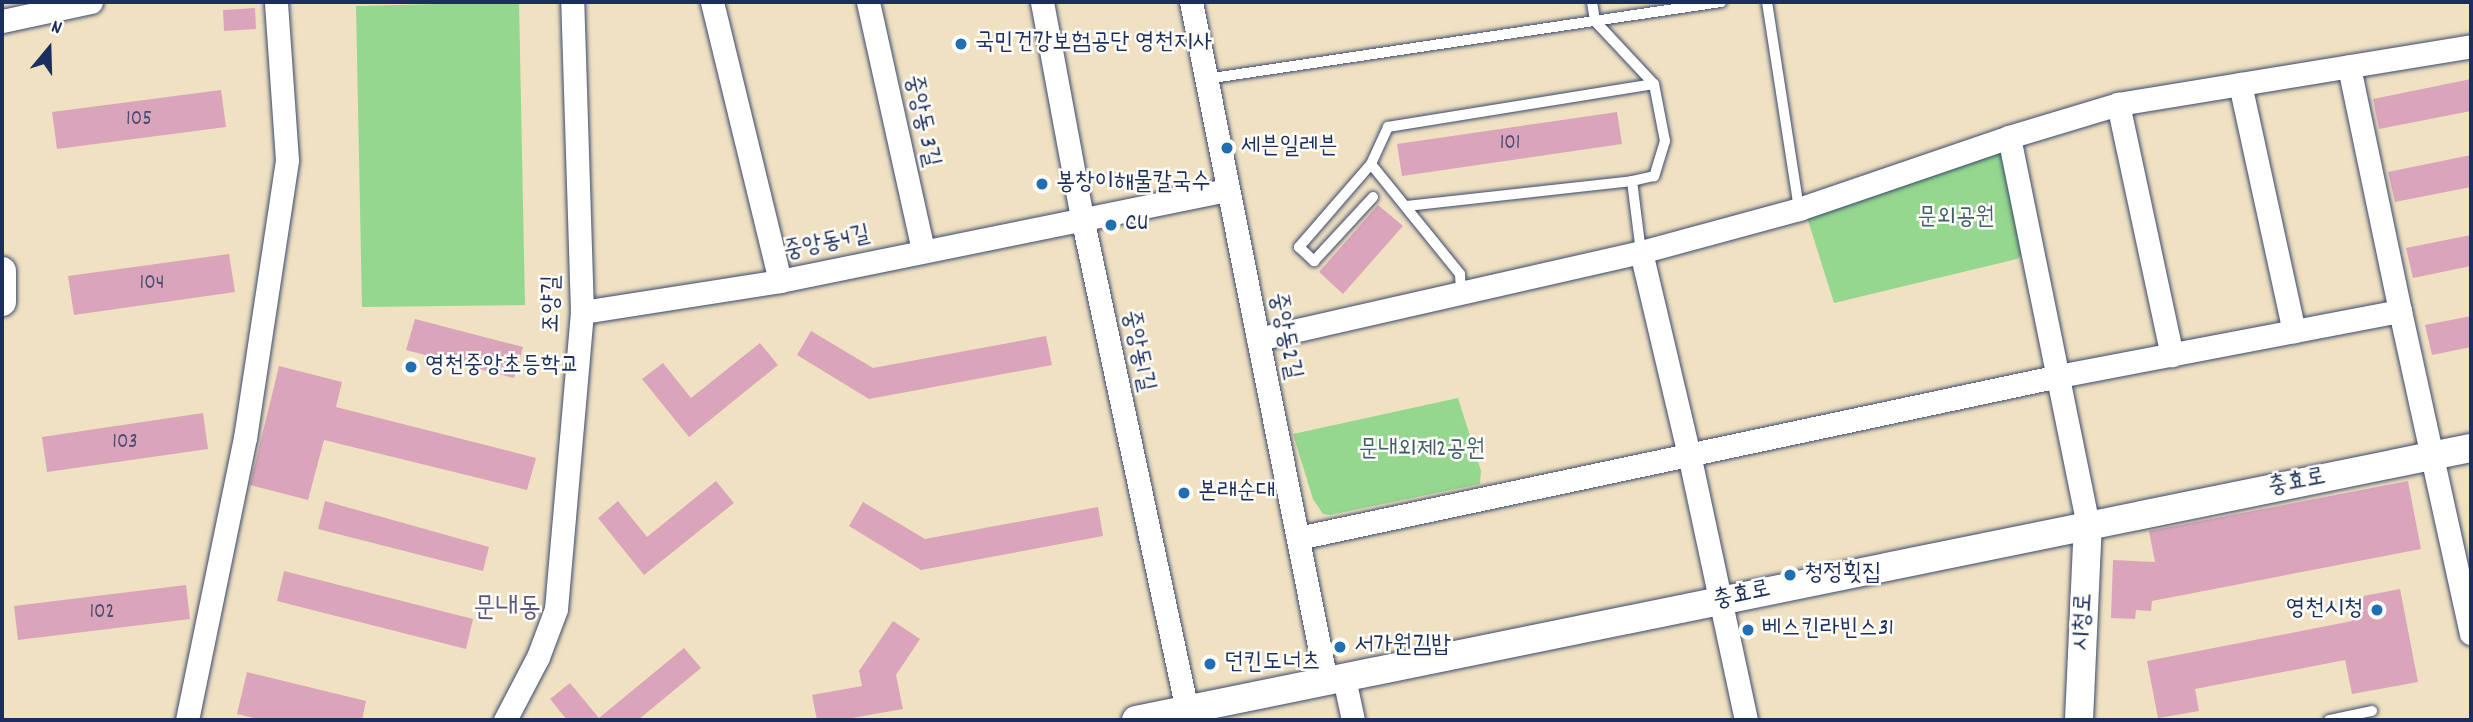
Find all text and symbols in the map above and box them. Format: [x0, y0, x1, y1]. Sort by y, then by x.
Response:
north arrow [14, 14, 84, 84]
text: N [47, 14, 65, 43]
place label: 국민건강보험공단 영천지사 [975, 30, 1212, 58]
marker: 국민건강보험공단 영천지사 [953, 36, 969, 52]
street label: 중앙동 3길 [897, 72, 945, 170]
house number: 105 [126, 107, 152, 133]
house number: 101 [1500, 131, 1520, 157]
place label: 세븐일레븐 [1241, 134, 1338, 162]
marker: 세븐일레븐 [1219, 140, 1235, 156]
place label: 봉창이해물칼국수 [1056, 170, 1210, 198]
marker: 봉창이해물칼국수 [1034, 176, 1050, 192]
park label: 문외공원 [1917, 205, 1995, 233]
place label: CU [1125, 211, 1148, 239]
marker: CU [1103, 217, 1119, 233]
street label: 중앙동4길 [781, 221, 873, 267]
house number: 104 [140, 271, 164, 297]
street label: 조양길 [538, 275, 568, 333]
street label: 중앙동2길 [1261, 290, 1307, 382]
street label: 중앙동1길 [1114, 308, 1160, 394]
place label: 영천중앙초등학교 [425, 353, 580, 381]
marker: 영천중앙초등학교 [403, 359, 419, 375]
house number: 103 [112, 430, 138, 456]
park label: 문내외제2공원 [1359, 437, 1485, 465]
street label: 충효로 [2266, 463, 2328, 503]
place label: 본래순대 [1198, 479, 1275, 507]
marker: 본래순대 [1176, 485, 1192, 501]
place label: 청정횟집 [1804, 561, 1881, 589]
marker: 청정횟집 [1782, 567, 1798, 583]
street label: 충효로 [1711, 576, 1773, 616]
street label: 시청로 [2068, 592, 2100, 652]
district label: 문내동 [473, 593, 541, 627]
place label: 영천시청 [2286, 596, 2363, 624]
house number: 102 [89, 600, 115, 626]
marker: 영천시청 [2369, 602, 2385, 618]
place label: 베스킨라빈스31 [1762, 616, 1894, 644]
marker: 베스킨라빈스31 [1740, 622, 1756, 638]
place label: 서가원김밥 [1354, 633, 1451, 661]
marker: 서가원김밥 [1332, 639, 1348, 655]
place label: 던킨도너츠 [1224, 650, 1321, 678]
marker: 던킨도너츠 [1202, 656, 1218, 672]

